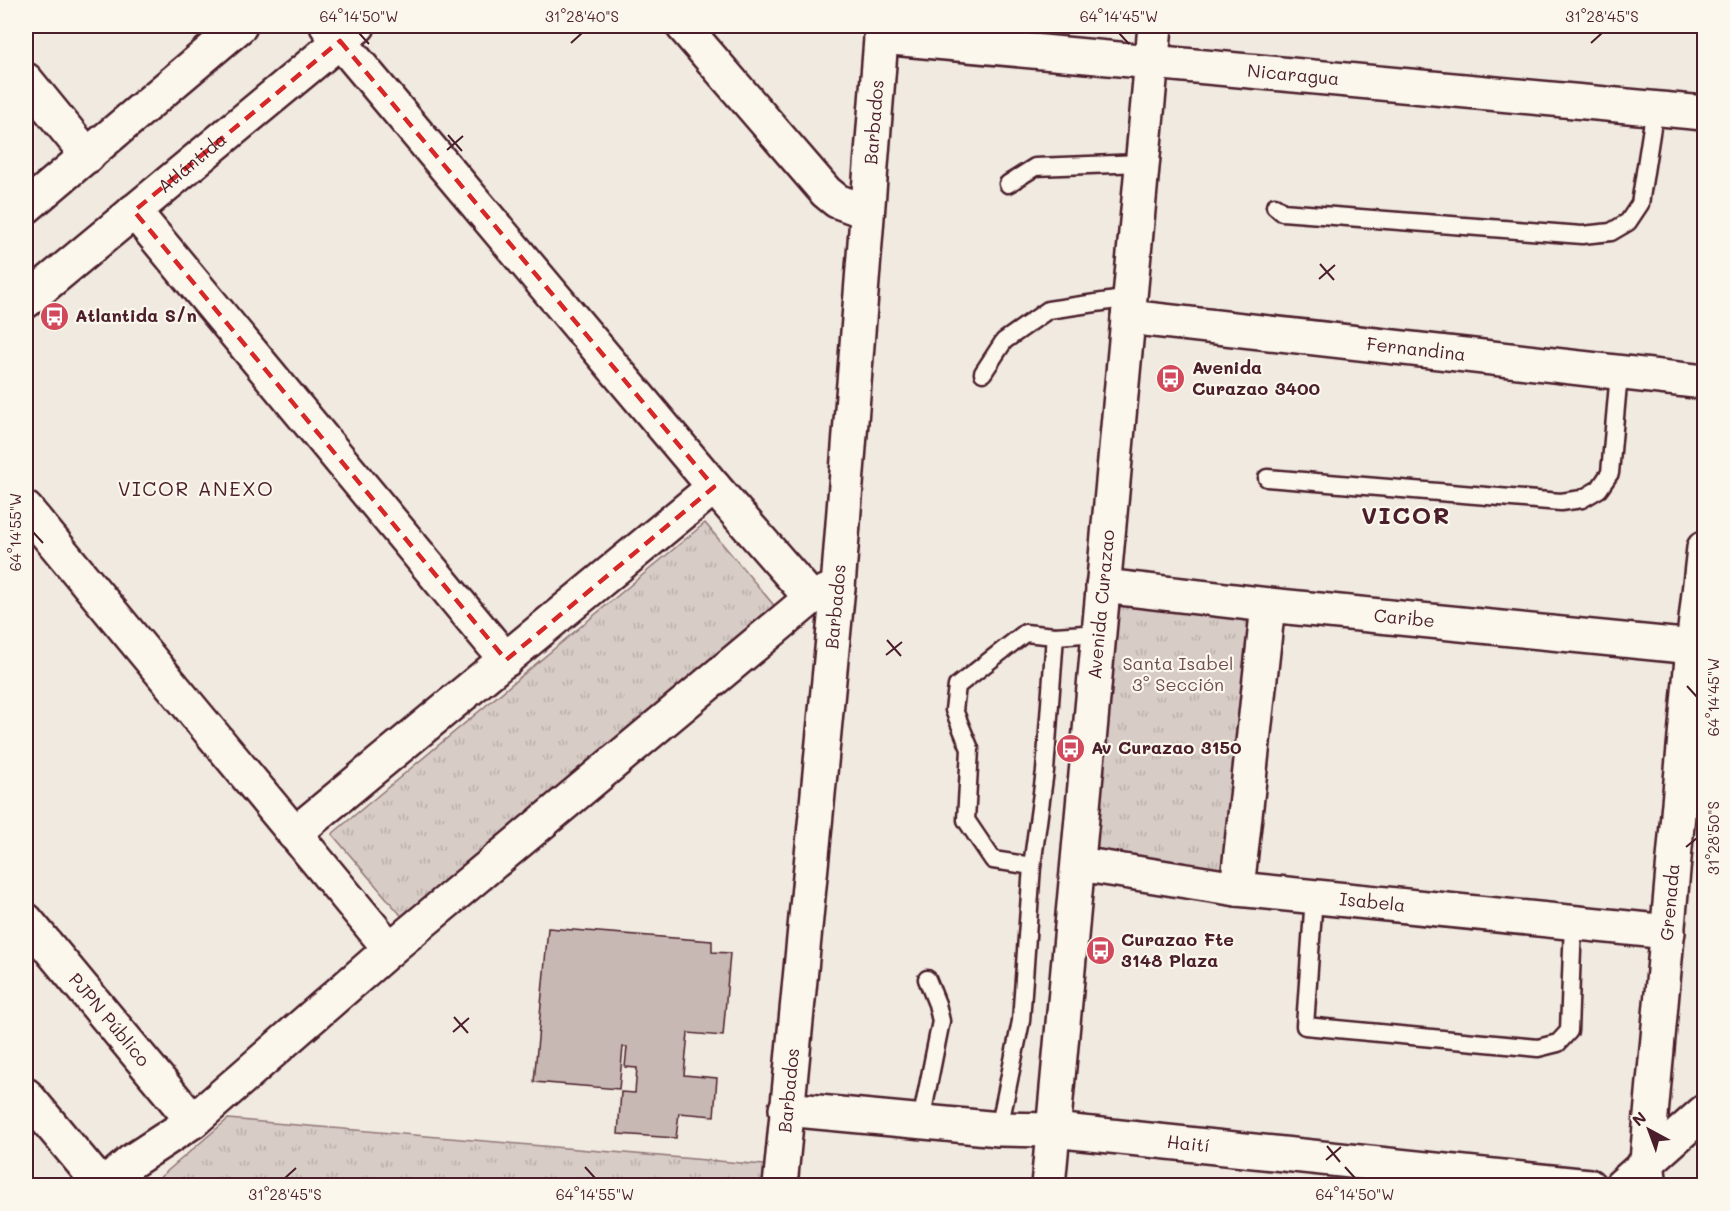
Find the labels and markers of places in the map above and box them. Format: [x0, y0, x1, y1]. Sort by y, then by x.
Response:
bus stop icon: Atlantida S/n [38, 300, 70, 332]
place label: Atlantida S/n [75, 303, 197, 327]
place label: Avenida Curazao 3400 [1192, 355, 1321, 400]
bus stop icon: Avenida Curazao 3400 [1155, 362, 1187, 394]
bus stop icon: Av Curazao 3150 [1054, 732, 1086, 764]
place label: Av Curazao 3150 [1091, 735, 1242, 759]
place label: Curazao Fte 3148 Plaza [1121, 927, 1234, 972]
bus stop icon: Curazao Fte 3148 Plaza [1084, 934, 1116, 966]

